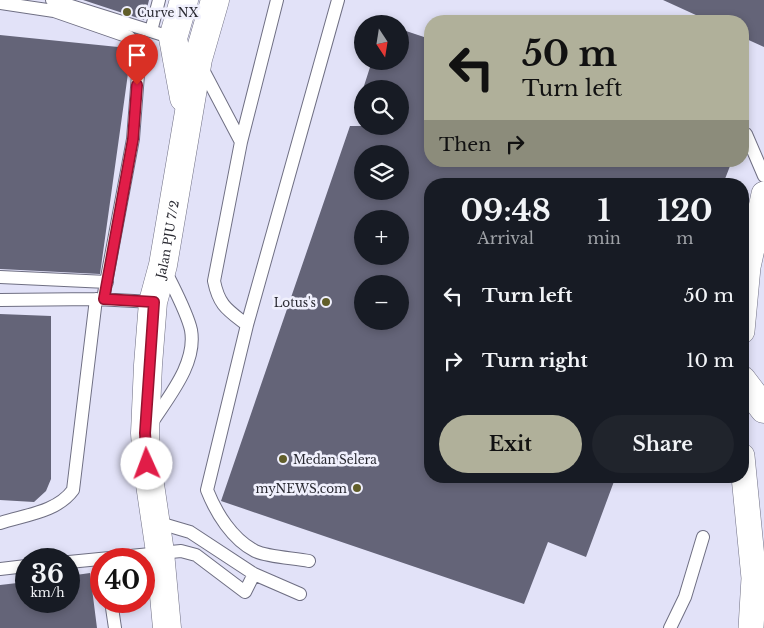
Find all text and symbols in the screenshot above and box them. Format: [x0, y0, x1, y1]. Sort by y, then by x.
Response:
place label: Curve NX [137, 5, 199, 20]
marker: Curve NX [121, 6, 133, 18]
north arrow [354, 15, 409, 70]
map controls [354, 15, 409, 330]
text: 50 m [522, 32, 617, 75]
pin [116, 34, 158, 85]
icon: left [439, 35, 504, 100]
icon: arrive [123, 41, 151, 69]
text: Turn left [522, 75, 622, 102]
button: search [354, 80, 409, 135]
icon: right [501, 130, 529, 158]
text: Then [439, 133, 491, 156]
button: layers [354, 145, 409, 200]
text: 09:48 [460, 192, 551, 229]
text: 1 [598, 192, 611, 229]
text: 120 [657, 192, 713, 229]
street label: Jalan PJU 7/2 [152, 199, 181, 282]
button: + [354, 210, 409, 265]
text: Arrival [477, 228, 534, 248]
text: min [587, 228, 621, 248]
text: m [676, 228, 694, 248]
button: − [354, 275, 409, 330]
icon: left [439, 282, 467, 310]
text: Turn left [482, 284, 573, 307]
text: 50 m [684, 284, 734, 307]
place label: Lotus's [274, 295, 316, 310]
marker: Lotus's [320, 296, 332, 308]
icon: right [439, 347, 467, 375]
text: Turn right [482, 349, 588, 372]
text: 10 m [686, 349, 734, 372]
button: Exit [439, 415, 582, 473]
button: Share [592, 415, 734, 473]
position arrow [120, 437, 172, 489]
place label: Medan Selera [293, 452, 377, 467]
marker: Medan Selera [277, 453, 289, 465]
place label: myNEWS.com [256, 481, 347, 496]
marker: myNEWS.com [351, 482, 363, 494]
speed limit sign: 40 [90, 548, 155, 613]
text: 36 [31, 559, 64, 590]
text: km/h [30, 585, 65, 600]

